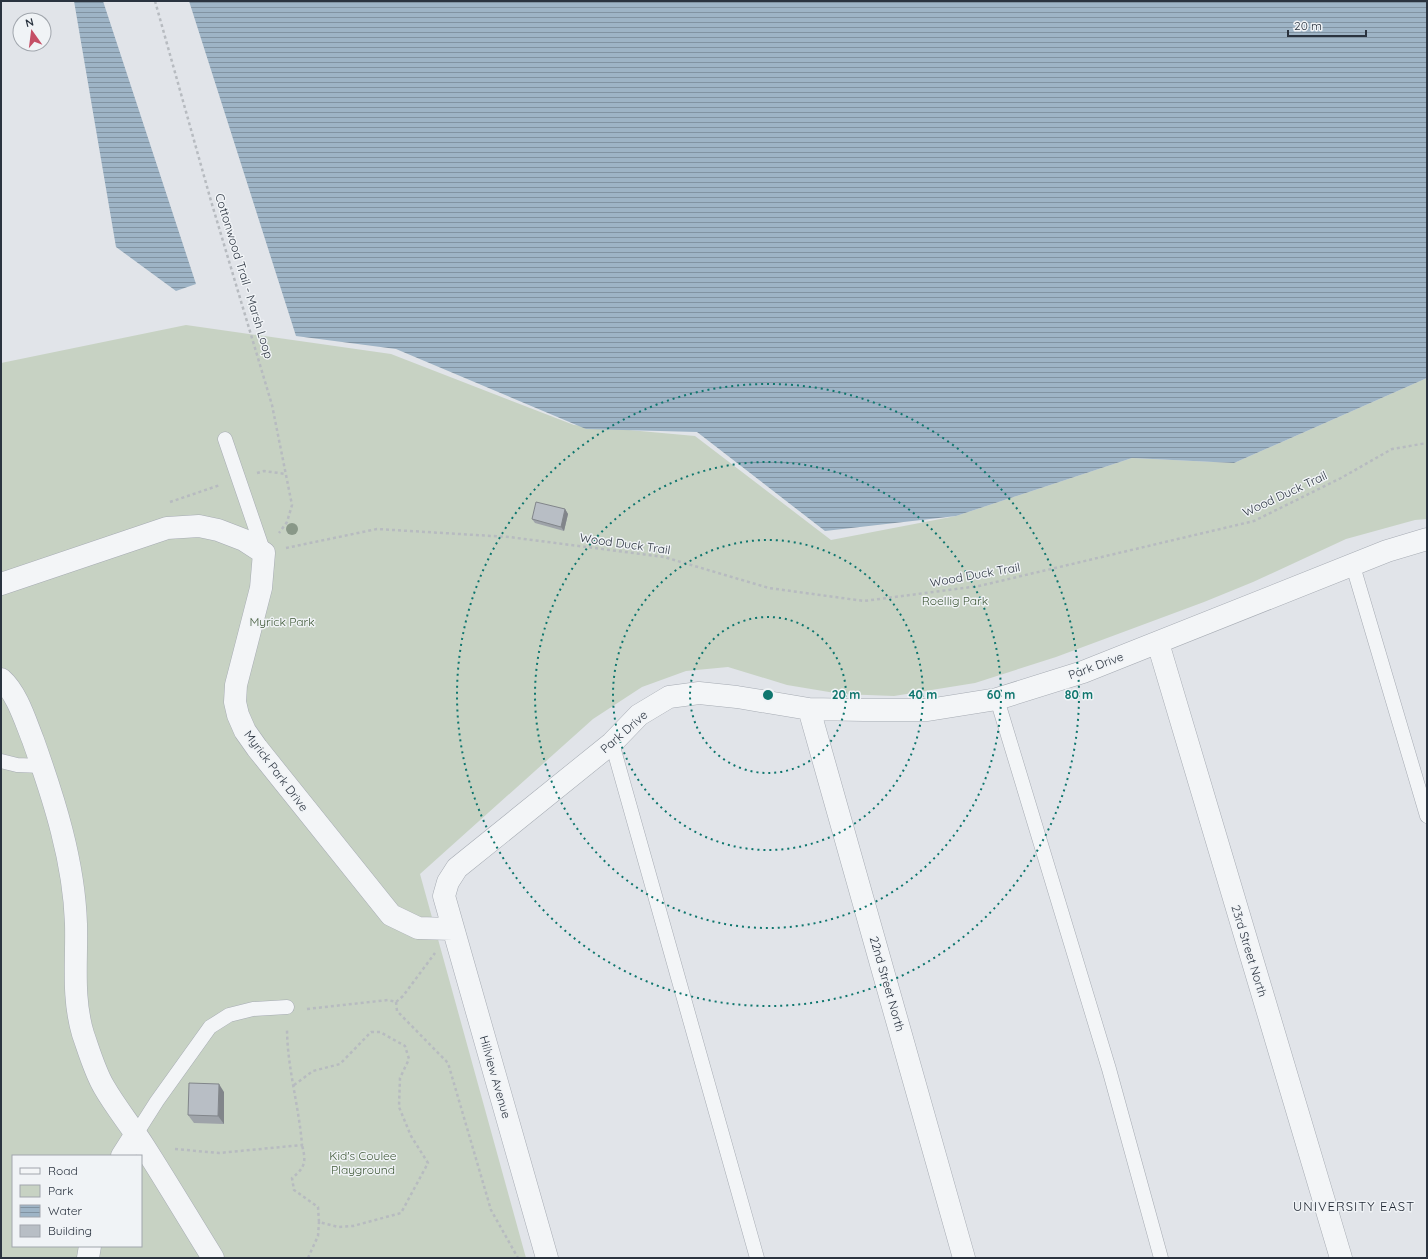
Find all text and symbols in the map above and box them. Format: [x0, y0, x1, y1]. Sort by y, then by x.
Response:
north arrow [12, 12, 52, 52]
scale bar [1288, 12, 1366, 38]
text: N [24, 15, 35, 30]
text: 20 m [1294, 18, 1322, 33]
street label: Cottonwood Trail - Marsh Loop [212, 191, 277, 360]
street label: Wood Duck Trail [1240, 467, 1329, 520]
street label: Wood Duck Trail [579, 530, 671, 557]
street label: Wood Duck Trail [929, 559, 1021, 590]
park label: Roellig Park [922, 593, 988, 608]
park label: Myrick Park [249, 614, 315, 629]
street label: Park Drive [1066, 649, 1126, 682]
text: 20 m [832, 687, 860, 702]
text: 40 m [909, 687, 937, 702]
text: 60 m [987, 687, 1015, 702]
text: 80 m [1065, 687, 1093, 702]
centre of rings [761, 688, 775, 702]
street label: Park Drive [597, 707, 650, 756]
street label: Myrick Park Drive [241, 727, 312, 814]
street label: 23rd Street North [1228, 903, 1271, 999]
street label: 22nd Street North [867, 935, 908, 1033]
street label: Hillview Avenue [476, 1034, 515, 1120]
park label: Kid's Coulee Playground [329, 1148, 397, 1177]
legend [12, 1155, 142, 1247]
text: Road [48, 1163, 78, 1178]
text: Park [48, 1183, 73, 1198]
district label: UNIVERSITY EAST [1293, 1198, 1415, 1214]
text: Water [48, 1203, 83, 1218]
text: Building [48, 1223, 92, 1238]

